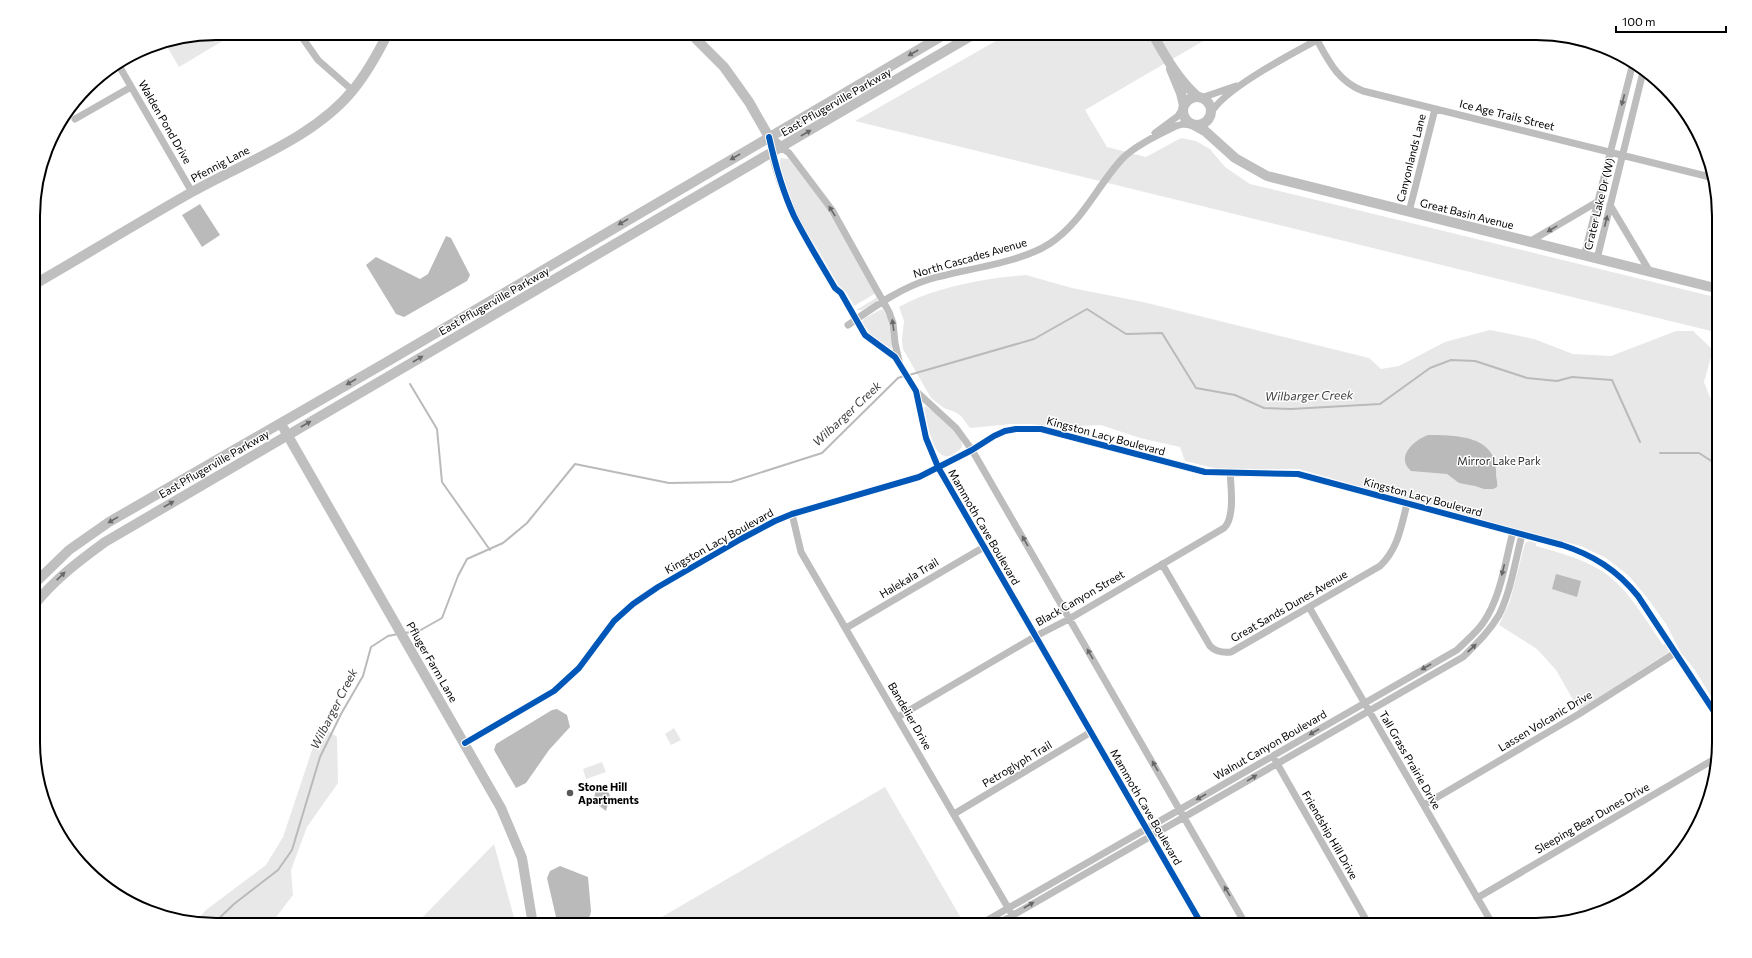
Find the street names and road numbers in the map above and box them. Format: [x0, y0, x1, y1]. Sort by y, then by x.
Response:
street label: East Pflugerville Parkway [778, 65, 893, 138]
street label: Walden Pond Drive [136, 78, 195, 166]
street label: Ice Age Trails Street [1458, 96, 1556, 133]
street label: Canyonlands Lane [1393, 112, 1428, 203]
street label: Pfennig Lane [188, 143, 251, 184]
street label: Crater Lake Dr (W) [1581, 157, 1616, 251]
street label: Great Basin Avenue [1419, 196, 1516, 232]
street label: North Cascades Avenue [912, 235, 1028, 280]
street label: East Pflugerville Parkway [436, 264, 551, 337]
street label: Kingston Lacy Boulevard [1045, 413, 1167, 458]
street label: East Pflugerville Parkway [156, 427, 271, 500]
street label: Mammoth Cave Boulevard [946, 467, 1023, 587]
street label: Kingston Lacy Boulevard [1362, 474, 1484, 519]
street label: Kingston Lacy Boulevard [662, 505, 775, 576]
street label: Halekala Trail [877, 555, 941, 600]
street label: Black Canyon Street [1033, 567, 1127, 628]
street label: Great Sands Dunes Avenue [1228, 567, 1350, 644]
street label: Pfluger Farm Lane [404, 619, 461, 704]
street label: Bandelier Drive [886, 680, 935, 752]
street label: Lassen Volcanic Drive [1496, 687, 1594, 754]
street label: Walnut Canyon Boulevard [1211, 707, 1329, 782]
street label: Tall Grass Prairie Drive [1377, 708, 1444, 811]
street label: Petroglyph Trail [980, 738, 1054, 789]
street label: Mammoth Cave Boulevard [1108, 747, 1185, 867]
street label: Sleeping Bear Dunes Drive [1532, 779, 1651, 856]
street label: Friendship Hill Drive [1300, 788, 1361, 881]

